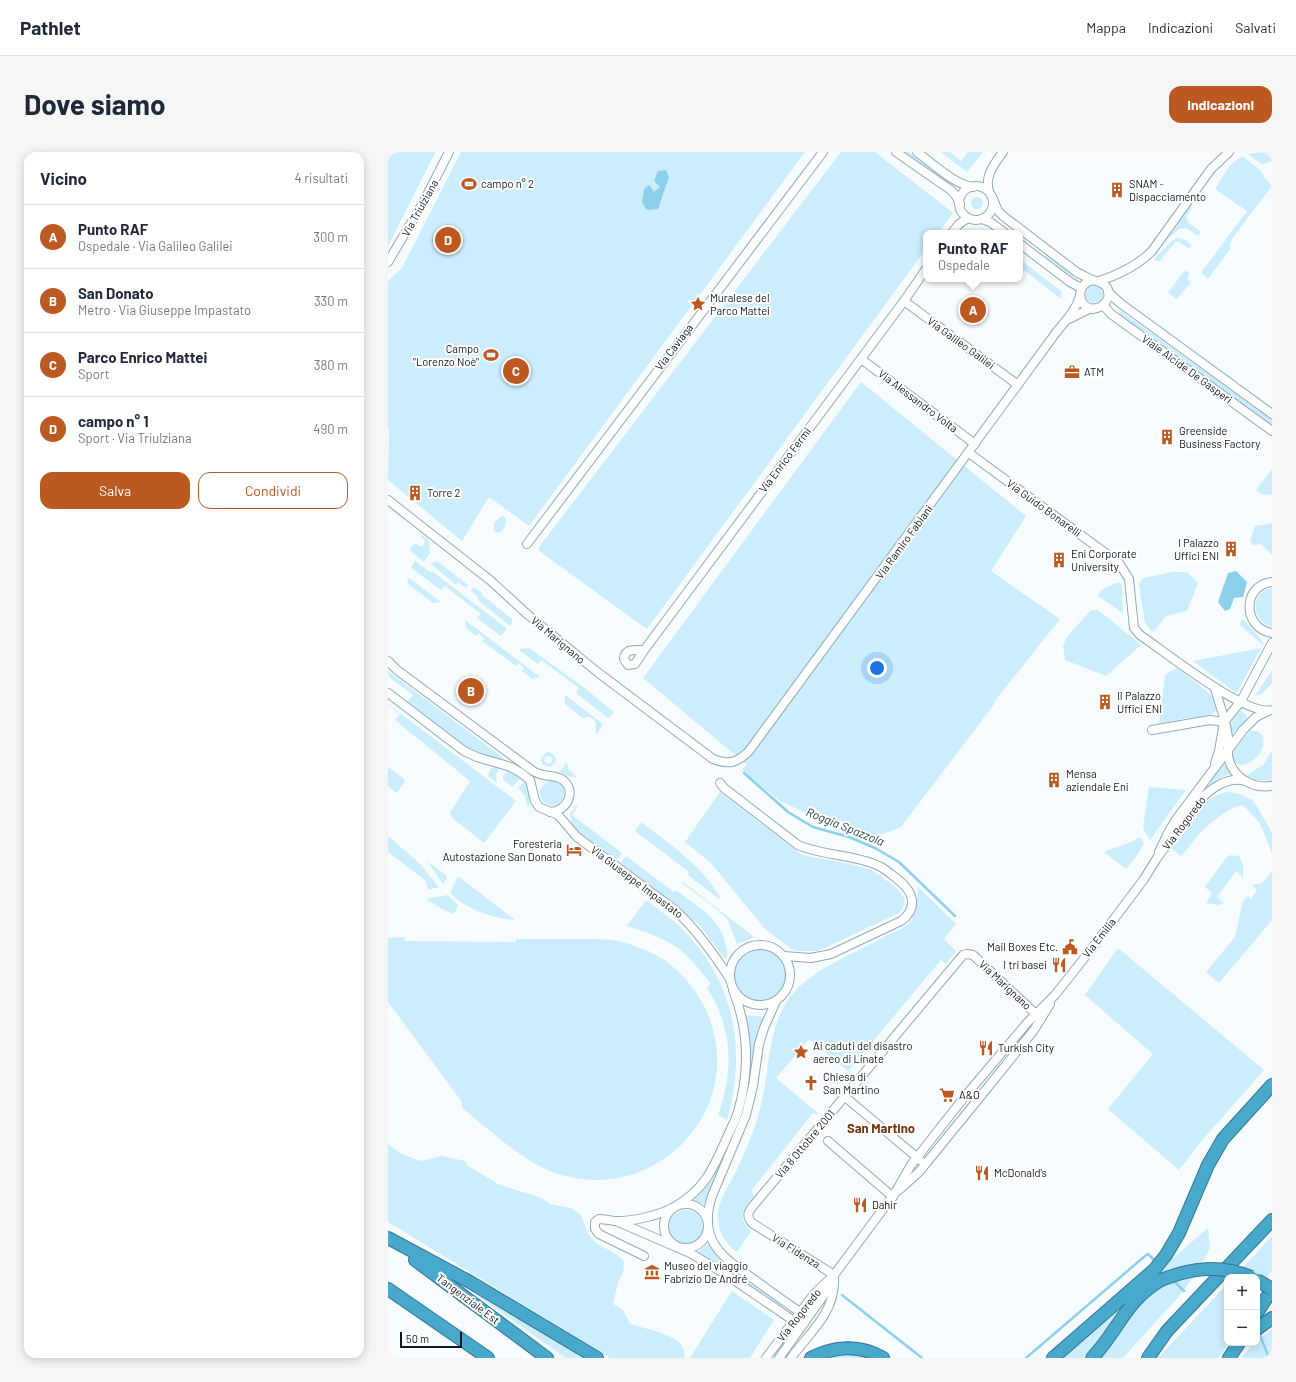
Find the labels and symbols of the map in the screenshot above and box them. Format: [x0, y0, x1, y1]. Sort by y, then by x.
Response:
sports icon: campo n° 2 [460, 175, 478, 193]
street label: Via Triulziana [399, 177, 440, 238]
place label: campo n° 2 [481, 177, 534, 190]
place label: SNAM - Dispacciamento [1129, 177, 1206, 203]
building icon: SNAM - Dispacciamento [1108, 181, 1126, 199]
pin: D [435, 225, 461, 255]
place label: Muralese del Parco Mattei [710, 291, 770, 317]
place icon: Muralese del Parco Mattei [689, 295, 707, 313]
pin: A [960, 295, 986, 325]
street label: Via Galileo Galilei [925, 314, 998, 372]
street label: Via Caviaga [652, 321, 695, 372]
street label: Viale Alcide De Gasperi [1140, 331, 1235, 406]
place label: Campo "Lorenzo Noè" [413, 342, 479, 368]
sports icon: Campo "Lorenzo Noè" [482, 346, 500, 364]
pin: C [503, 356, 529, 386]
office icon: ATM [1063, 363, 1081, 381]
place label: ATM [1084, 365, 1104, 378]
street label: Via Alessandro Volta [876, 366, 961, 435]
place label: Greenside Business Factory [1179, 424, 1260, 450]
street label: Via Enrico Fermi [756, 425, 813, 495]
building icon: Greenside Business Factory [1158, 428, 1176, 446]
street label: Via Guido Bonarelli [1005, 476, 1084, 539]
building icon: Torre 2 [406, 484, 424, 502]
place label: Torre 2 [427, 486, 460, 499]
street label: Via Ramiro Fabiani [872, 502, 935, 581]
place label: I Palazzo Uffici ENI [1174, 536, 1219, 562]
building icon: I Palazzo Uffici ENI [1222, 540, 1240, 558]
place label: Eni Corporate University [1071, 547, 1137, 573]
building icon: Eni Corporate University [1050, 551, 1068, 569]
street label: Via Marignano [529, 613, 588, 666]
your location [867, 658, 887, 678]
pin: B [458, 676, 484, 706]
place label: II Palazzo Uffici ENI [1117, 689, 1162, 715]
building icon: II Palazzo Uffici ENI [1096, 693, 1114, 711]
place label: Mensa aziendale Eni [1066, 767, 1129, 793]
building icon: Mensa aziendale Eni [1045, 771, 1063, 789]
street label: Via Rogoredo [1159, 793, 1208, 852]
water label: Roggia Spazzola [804, 804, 886, 848]
place label: Foresteria Autostazione San Donato [443, 837, 562, 863]
hotel icon: Foresteria Autostazione San Donato [565, 841, 583, 859]
street label: Via Giuseppe Impastato [589, 843, 686, 921]
street label: Via Emilia [1079, 915, 1118, 960]
public building icon: Mail Boxes Etc. [1061, 938, 1079, 956]
place label: Mail Boxes Etc. [987, 940, 1058, 953]
restaurant icon: I tri basei [1050, 956, 1068, 974]
street label: Via Marignano [977, 957, 1034, 1012]
place label: I tri basei [1003, 958, 1047, 971]
place label: Ai caduti del disastro aereo di Linate [813, 1039, 912, 1065]
restaurant icon: Turkish City [977, 1039, 995, 1057]
place label: Turkish City [998, 1041, 1054, 1054]
place icon: Ai caduti del disastro aereo di Linate [792, 1043, 810, 1061]
place label: Chiesa di San Martino [823, 1070, 879, 1096]
church icon: Chiesa di San Martino [802, 1074, 820, 1092]
supermarket icon: A&O [938, 1086, 956, 1104]
place label: A&O [959, 1088, 980, 1101]
street label: Via 8 Ottobre 2001 [772, 1107, 837, 1181]
district label: San Martino [847, 1120, 915, 1136]
restaurant icon: McDonald's [973, 1164, 991, 1182]
place label: McDonald's [994, 1166, 1047, 1179]
restaurant icon: Dahir [851, 1196, 869, 1214]
place label: Dahir [872, 1198, 897, 1211]
street label: Via Fidenza [770, 1231, 823, 1271]
place label: Museo del viaggio Fabrizio De André [664, 1259, 748, 1285]
museum icon: Museo del viaggio Fabrizio De André [643, 1263, 661, 1281]
street label: Tangenziale Est [434, 1271, 502, 1326]
street label: Via Rogoredo [774, 1286, 823, 1344]
scale bar [400, 1330, 462, 1349]

